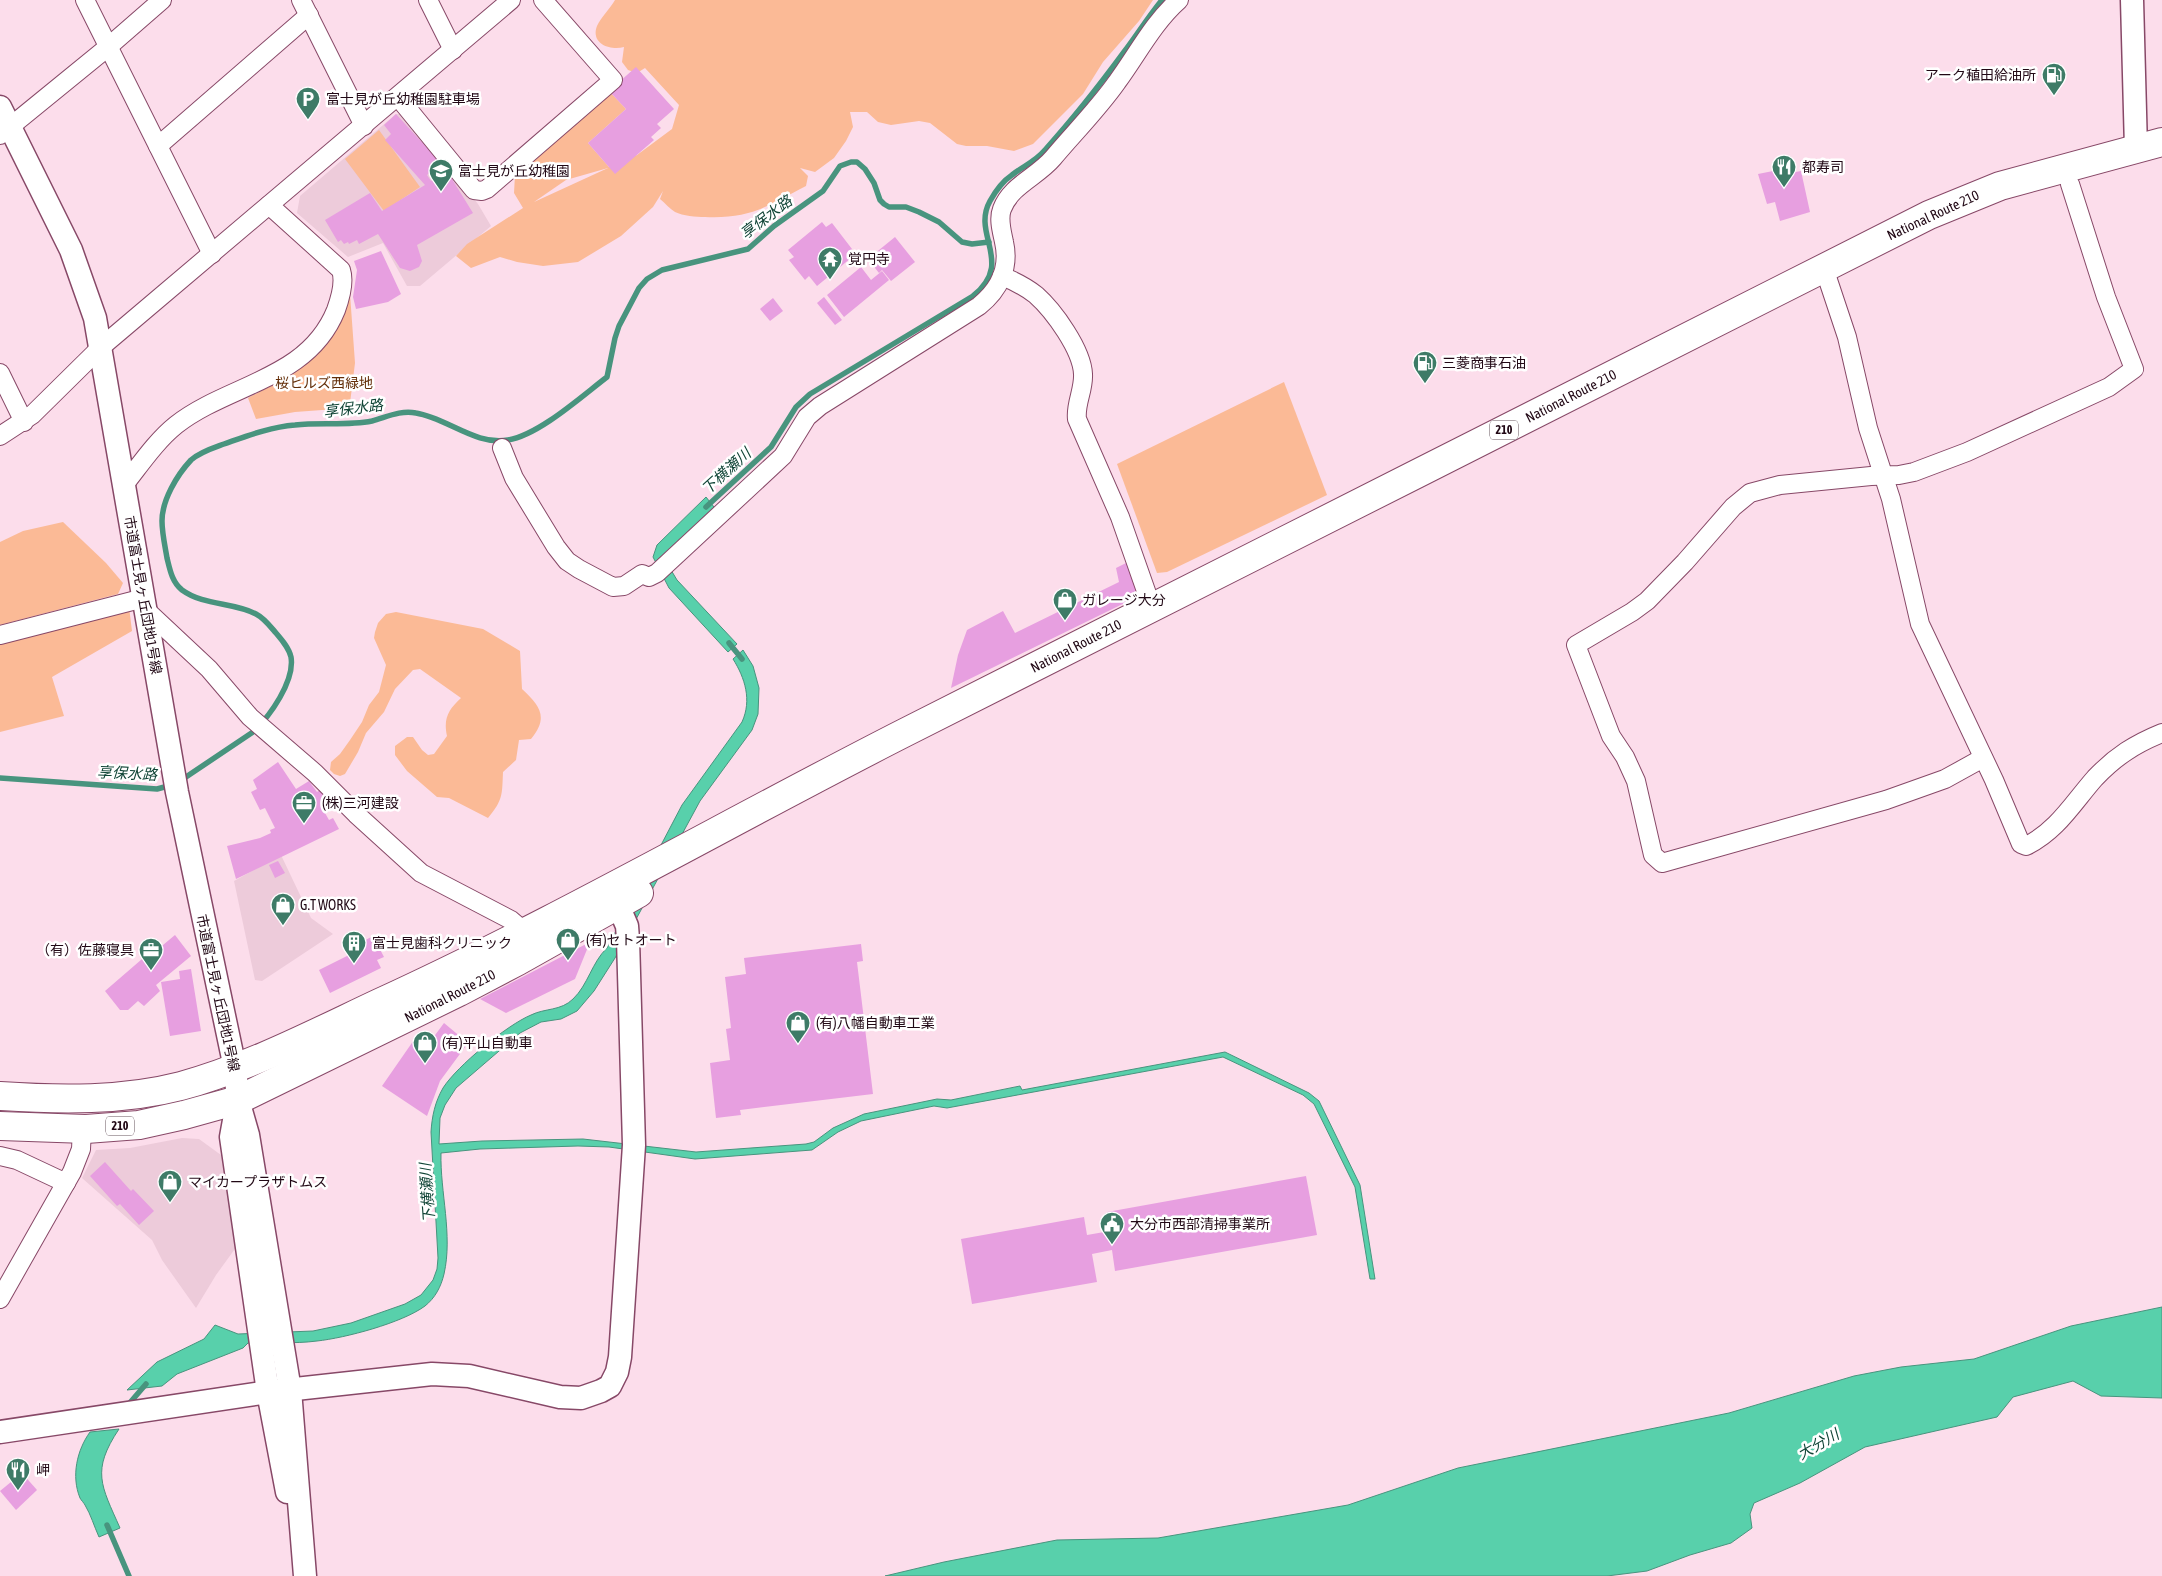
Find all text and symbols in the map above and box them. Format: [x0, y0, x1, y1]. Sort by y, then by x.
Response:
fuel station icon: アーク稙田給油所 [2041, 62, 2067, 96]
place label: アーク稙田給油所 [1925, 67, 2036, 83]
parking icon: 富士見が丘幼稚園駐車場 [295, 86, 321, 120]
place label: 富士見が丘幼稚園駐車場 [326, 91, 480, 107]
restaurant icon: 都寿司 [1771, 154, 1797, 188]
school or university icon: 富士見が丘幼稚園 [428, 158, 454, 192]
place label: 都寿司 [1802, 159, 1844, 175]
place label: 富士見が丘幼稚園 [458, 163, 570, 179]
street label: National Route 210 [1884, 186, 1982, 243]
water label: 享保水路 [737, 191, 797, 242]
temple icon: 覚円寺 [817, 246, 843, 280]
place label: 覚円寺 [848, 251, 890, 267]
fuel station icon: 三菱商事石油 [1412, 350, 1438, 384]
place label: 三菱商事石油 [1442, 355, 1526, 371]
street label: National Route 210 [1523, 366, 1619, 426]
park label: 桜ヒルズ西緑地 [275, 375, 373, 391]
water label: 享保水路 [322, 396, 386, 420]
road number: 210 [1490, 420, 1518, 440]
water label: 下横瀬川 [698, 443, 755, 497]
street label: 市道富士見ヶ丘団地1号線 [121, 515, 165, 675]
shop icon: ガレージ大分 [1052, 587, 1078, 621]
place label: ガレージ大分 [1082, 592, 1166, 608]
street label: National Route 210 [1028, 616, 1124, 676]
water label: 享保水路 [97, 763, 159, 783]
office icon: (株)三河建設 [291, 790, 317, 824]
place label: (株)三河建設 [322, 795, 399, 811]
shop icon: G.T WORKS [270, 892, 296, 926]
place label: G.T WORKS [300, 897, 356, 913]
street label: 市道富士見ヶ丘団地1号線 [193, 913, 243, 1073]
shop icon: (有)セトオート [555, 927, 581, 961]
building icon: 富士見歯科クリニック [341, 930, 367, 964]
place label: (有)セトオート [586, 932, 677, 948]
place label: 富士見歯科クリニック [372, 935, 512, 951]
office icon: （有）佐藤寝具 [138, 937, 164, 971]
place label: （有）佐藤寝具 [36, 942, 134, 958]
street label: National Route 210 [402, 966, 498, 1026]
shop icon: (有)八幡自動車工業 [785, 1010, 811, 1044]
place label: (有)八幡自動車工業 [816, 1015, 935, 1031]
shop icon: (有)平山自動車 [412, 1030, 438, 1064]
place label: (有)平山自動車 [442, 1035, 533, 1051]
road number: 210 [106, 1116, 134, 1136]
water label: 下横瀬川 [416, 1160, 438, 1224]
shop icon: マイカープラザトムス [157, 1169, 183, 1203]
place label: マイカープラザトムス [188, 1174, 327, 1190]
public building icon: 大分市西部清掃事業所 [1099, 1211, 1125, 1245]
place label: 大分市西部清掃事業所 [1130, 1216, 1270, 1232]
water label: 大分川 [1794, 1424, 1843, 1463]
restaurant icon: 岬 [5, 1457, 31, 1491]
place label: 岬 [36, 1462, 50, 1478]

